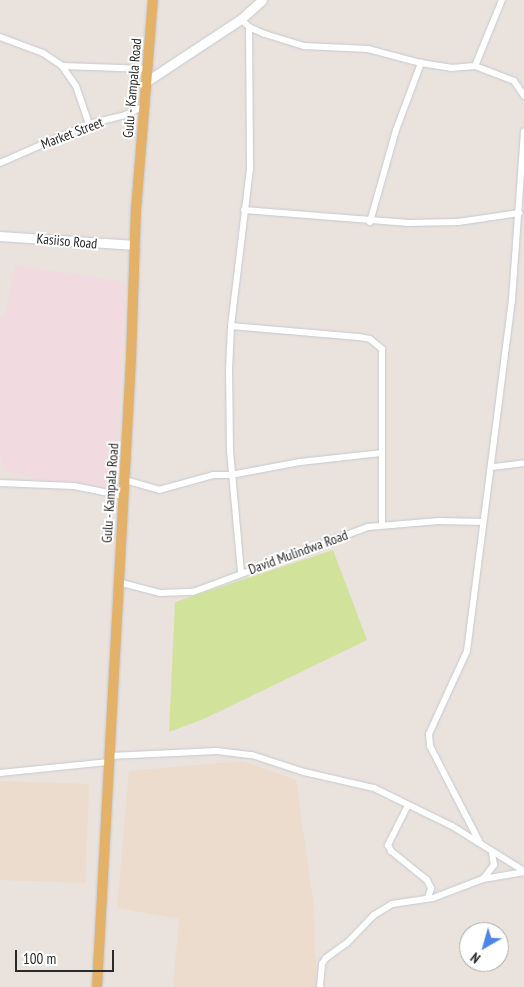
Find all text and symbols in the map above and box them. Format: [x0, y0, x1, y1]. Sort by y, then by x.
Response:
street label: Gulu - Kampala Road [119, 37, 145, 139]
street label: Market Street [39, 113, 105, 153]
street label: Kasiiso Road [36, 230, 98, 252]
street label: Gulu - Kampala Road [98, 442, 122, 544]
street label: David Mulindwa Road [246, 526, 350, 578]
north arrow [459, 922, 509, 972]
scale bar [18, 940, 116, 972]
text: 100 m [23, 949, 56, 968]
text: N [467, 949, 484, 967]

